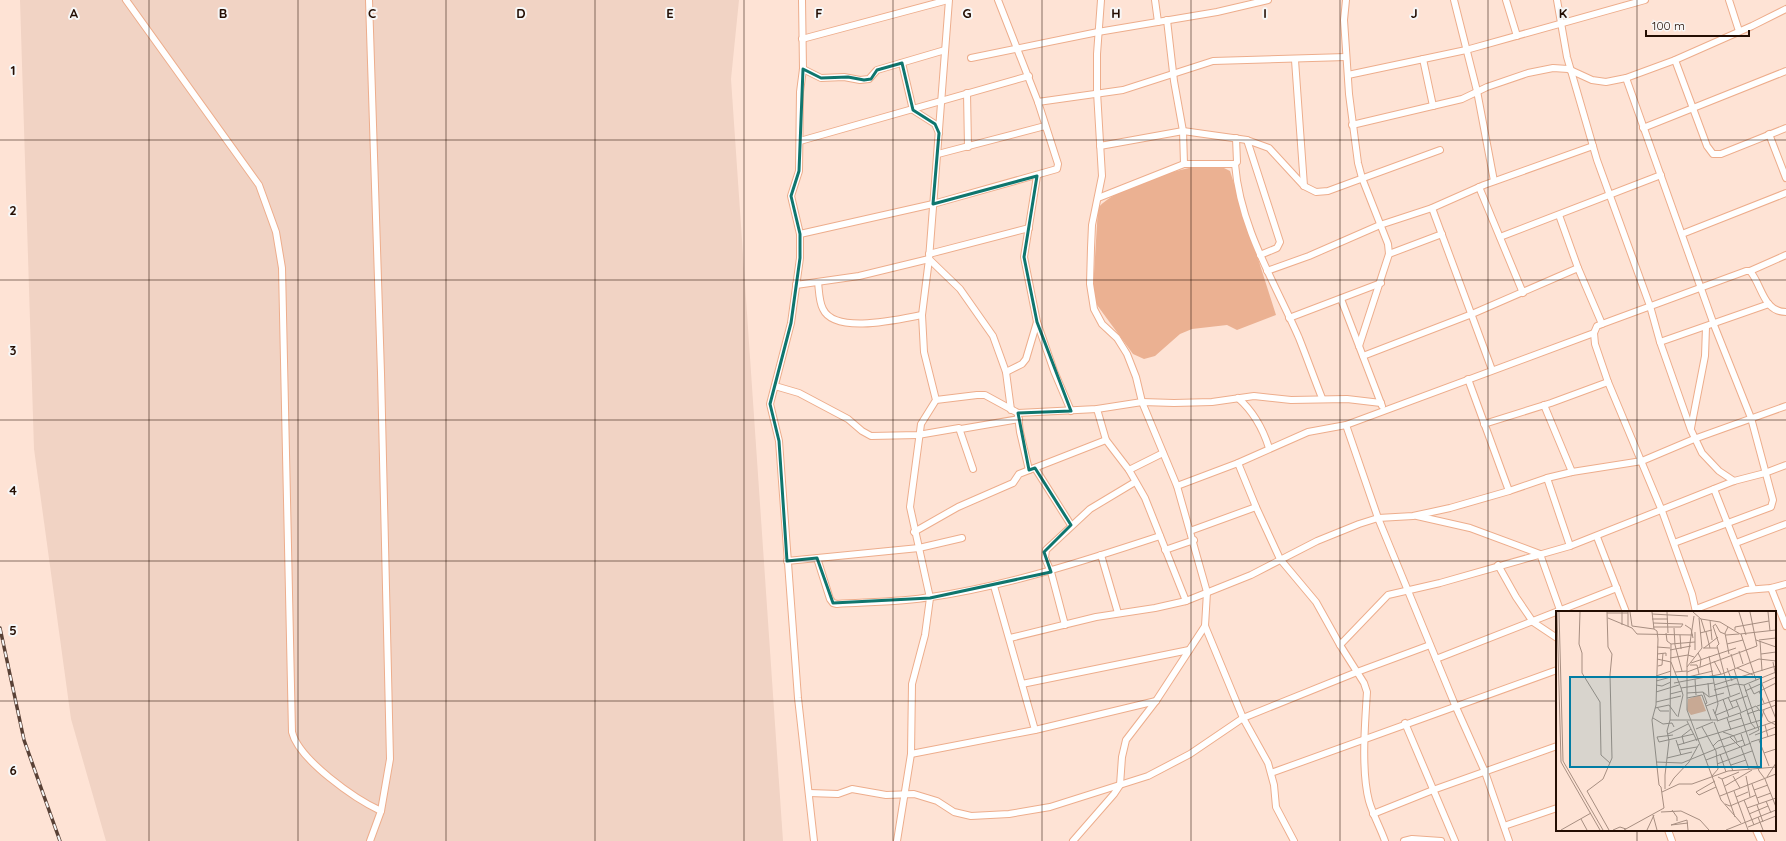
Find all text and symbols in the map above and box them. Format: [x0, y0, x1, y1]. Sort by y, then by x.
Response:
text: A [70, 5, 79, 21]
text: B [219, 5, 227, 21]
text: C [368, 5, 376, 21]
text: D [516, 5, 526, 21]
text: E [666, 5, 674, 21]
text: F [815, 5, 823, 21]
text: G [962, 5, 972, 21]
text: H [1111, 5, 1121, 21]
text: I [1263, 5, 1267, 21]
text: J [1410, 5, 1418, 21]
text: K [1559, 5, 1568, 21]
scale bar [1646, 12, 1749, 38]
text: 100 m [1652, 18, 1685, 33]
text: 1 [10, 62, 16, 78]
text: 2 [9, 202, 17, 218]
text: 3 [10, 342, 17, 358]
text: 4 [9, 482, 17, 498]
inset map [1556, 611, 1776, 831]
text: 5 [9, 622, 17, 638]
text: 6 [9, 762, 17, 778]

